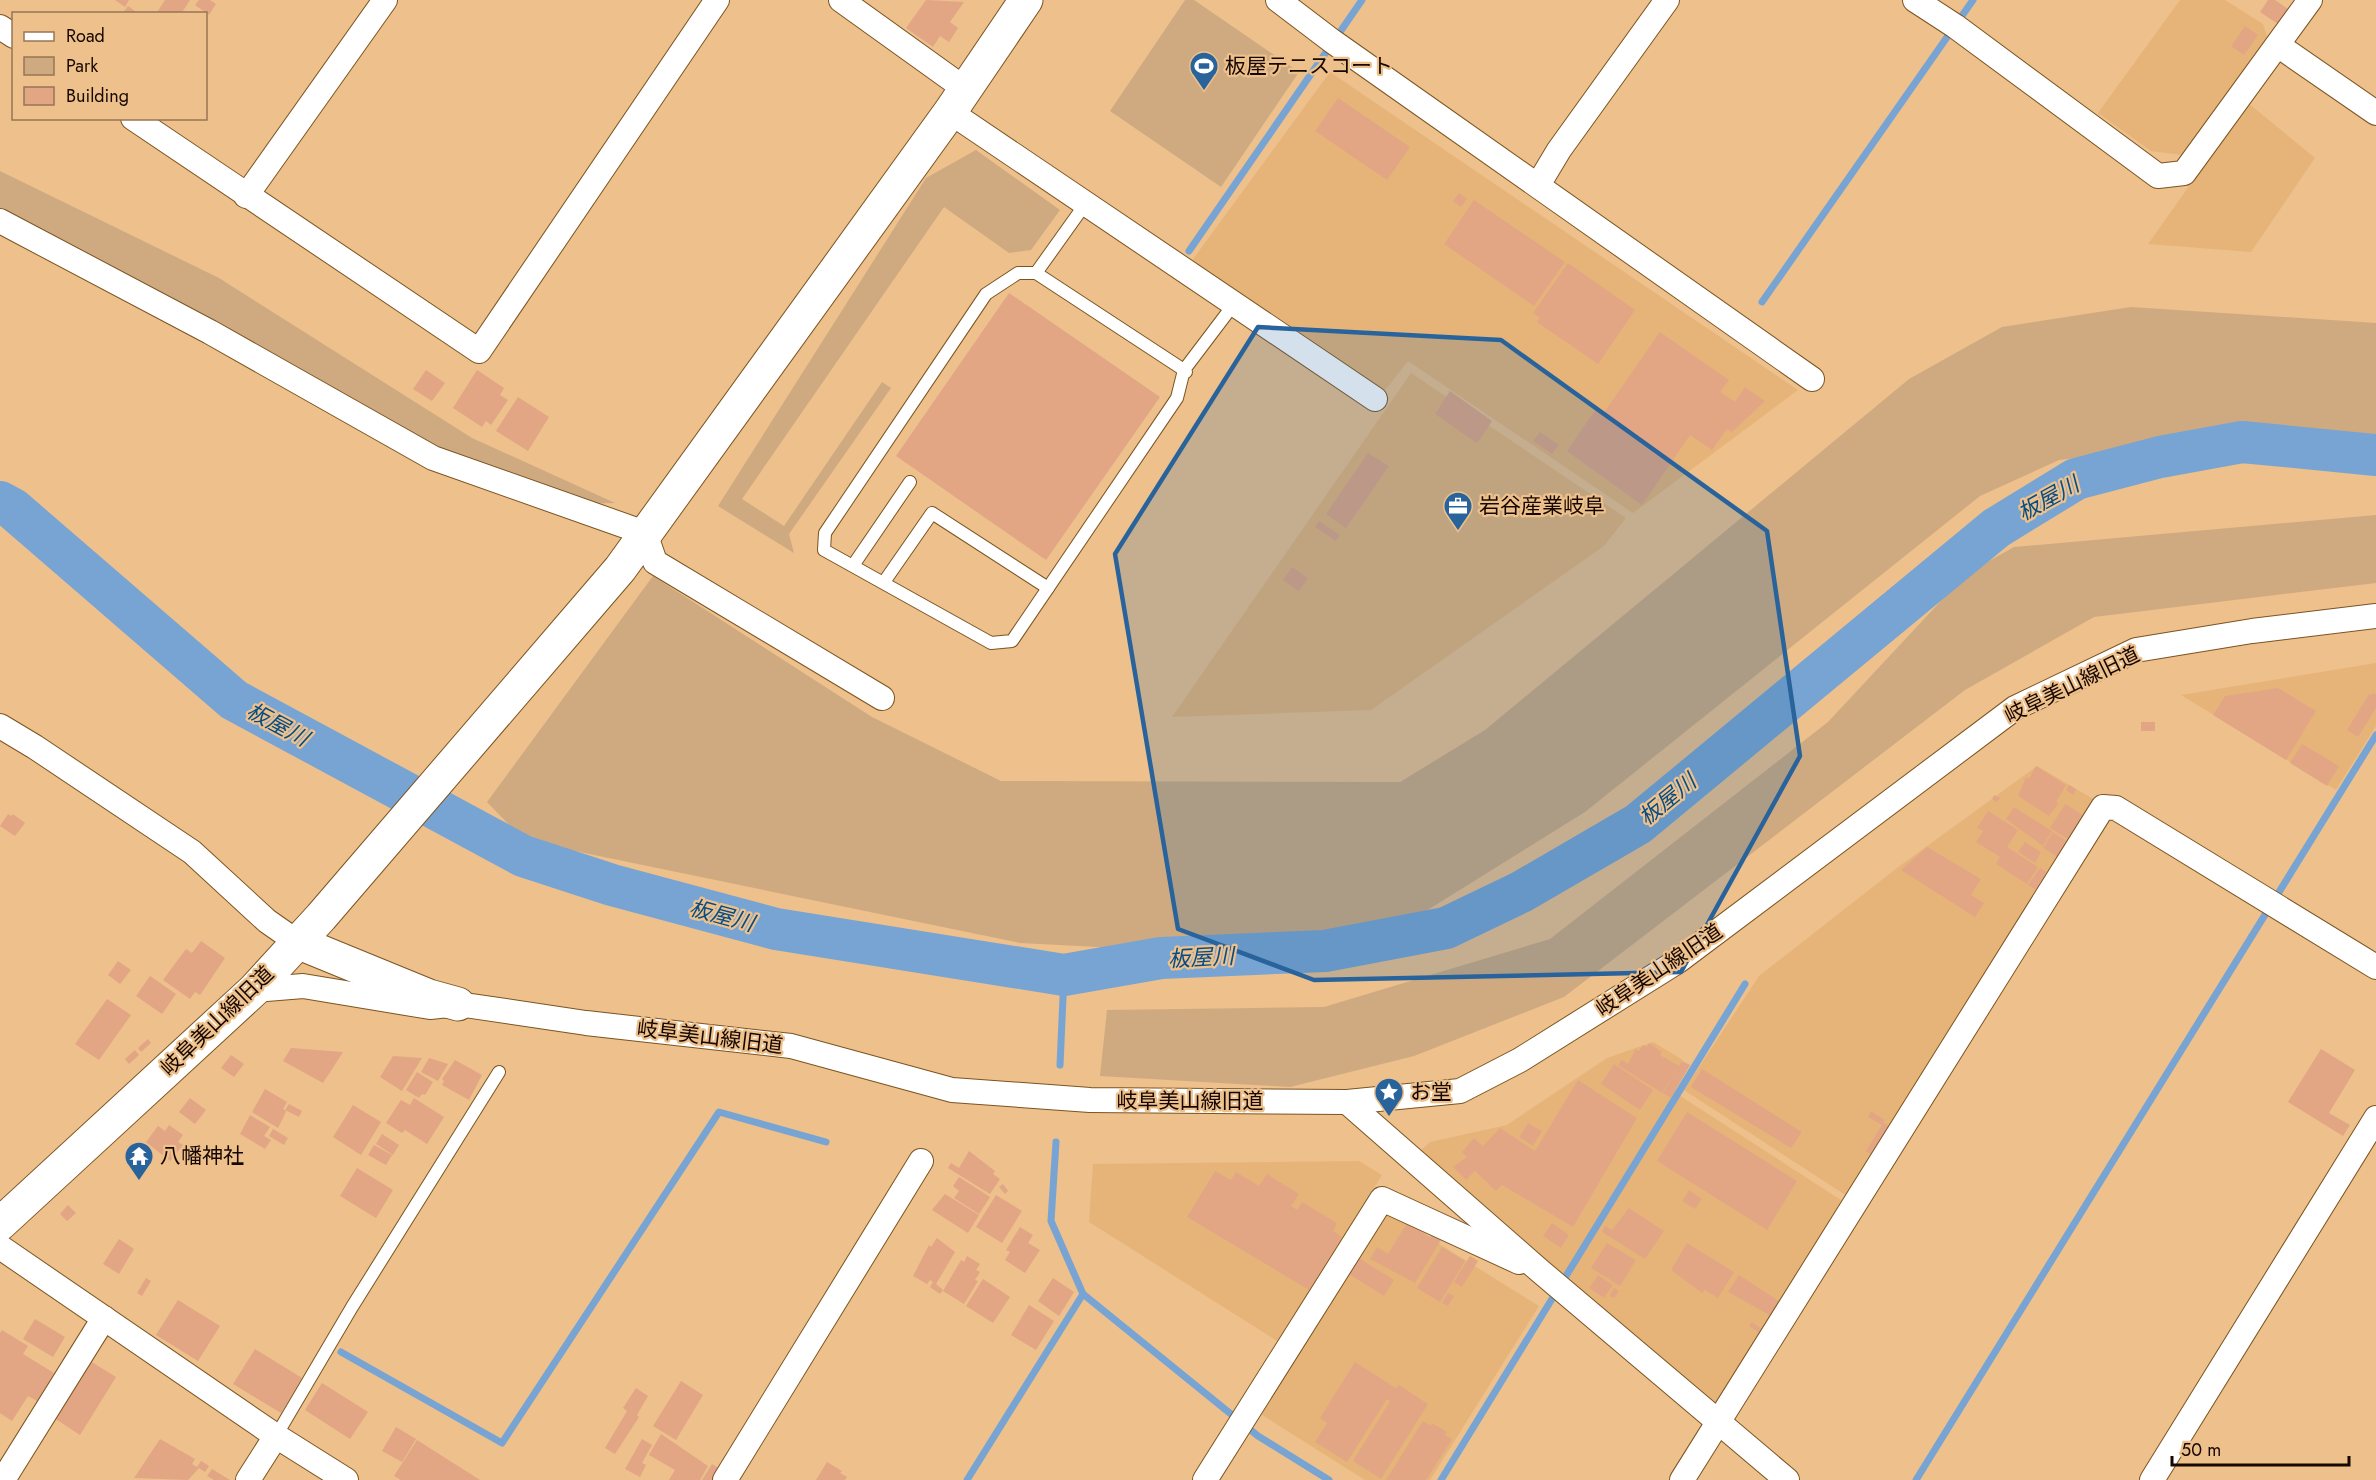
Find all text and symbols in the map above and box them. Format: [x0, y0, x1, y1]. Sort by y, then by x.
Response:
legend [12, 12, 207, 120]
text: Road [66, 23, 105, 49]
sports icon: 板屋テニスコート [1188, 50, 1220, 92]
place label: 板屋テニスコート [1225, 51, 1393, 81]
text: Park [66, 53, 98, 79]
text: Building [66, 83, 129, 109]
water label: 板屋川 [2011, 467, 2086, 528]
office icon: 岩谷産業岐阜 [1442, 490, 1474, 532]
place label: 岩谷産業岐阜 [1479, 491, 1605, 521]
street label: 岐阜美山線旧道 [1999, 639, 2145, 731]
water label: 板屋川 [241, 694, 316, 755]
water label: 板屋川 [1631, 765, 1704, 832]
water label: 板屋川 [686, 891, 760, 940]
street label: 岐阜美山線旧道 [1590, 916, 1728, 1024]
water label: 板屋川 [1167, 939, 1237, 975]
street label: 岐阜美山線旧道 [154, 959, 280, 1083]
street label: 岐阜美山線旧道 [635, 1013, 785, 1061]
place icon: お堂 [1373, 1076, 1405, 1118]
place label: お堂 [1410, 1077, 1452, 1107]
street label: 岐阜美山線旧道 [1117, 1086, 1264, 1116]
temple icon: 八幡神社 [123, 1140, 155, 1182]
place label: 八幡神社 [160, 1141, 244, 1171]
scale bar [2172, 1429, 2349, 1467]
text: 50 m [2181, 1437, 2221, 1463]

